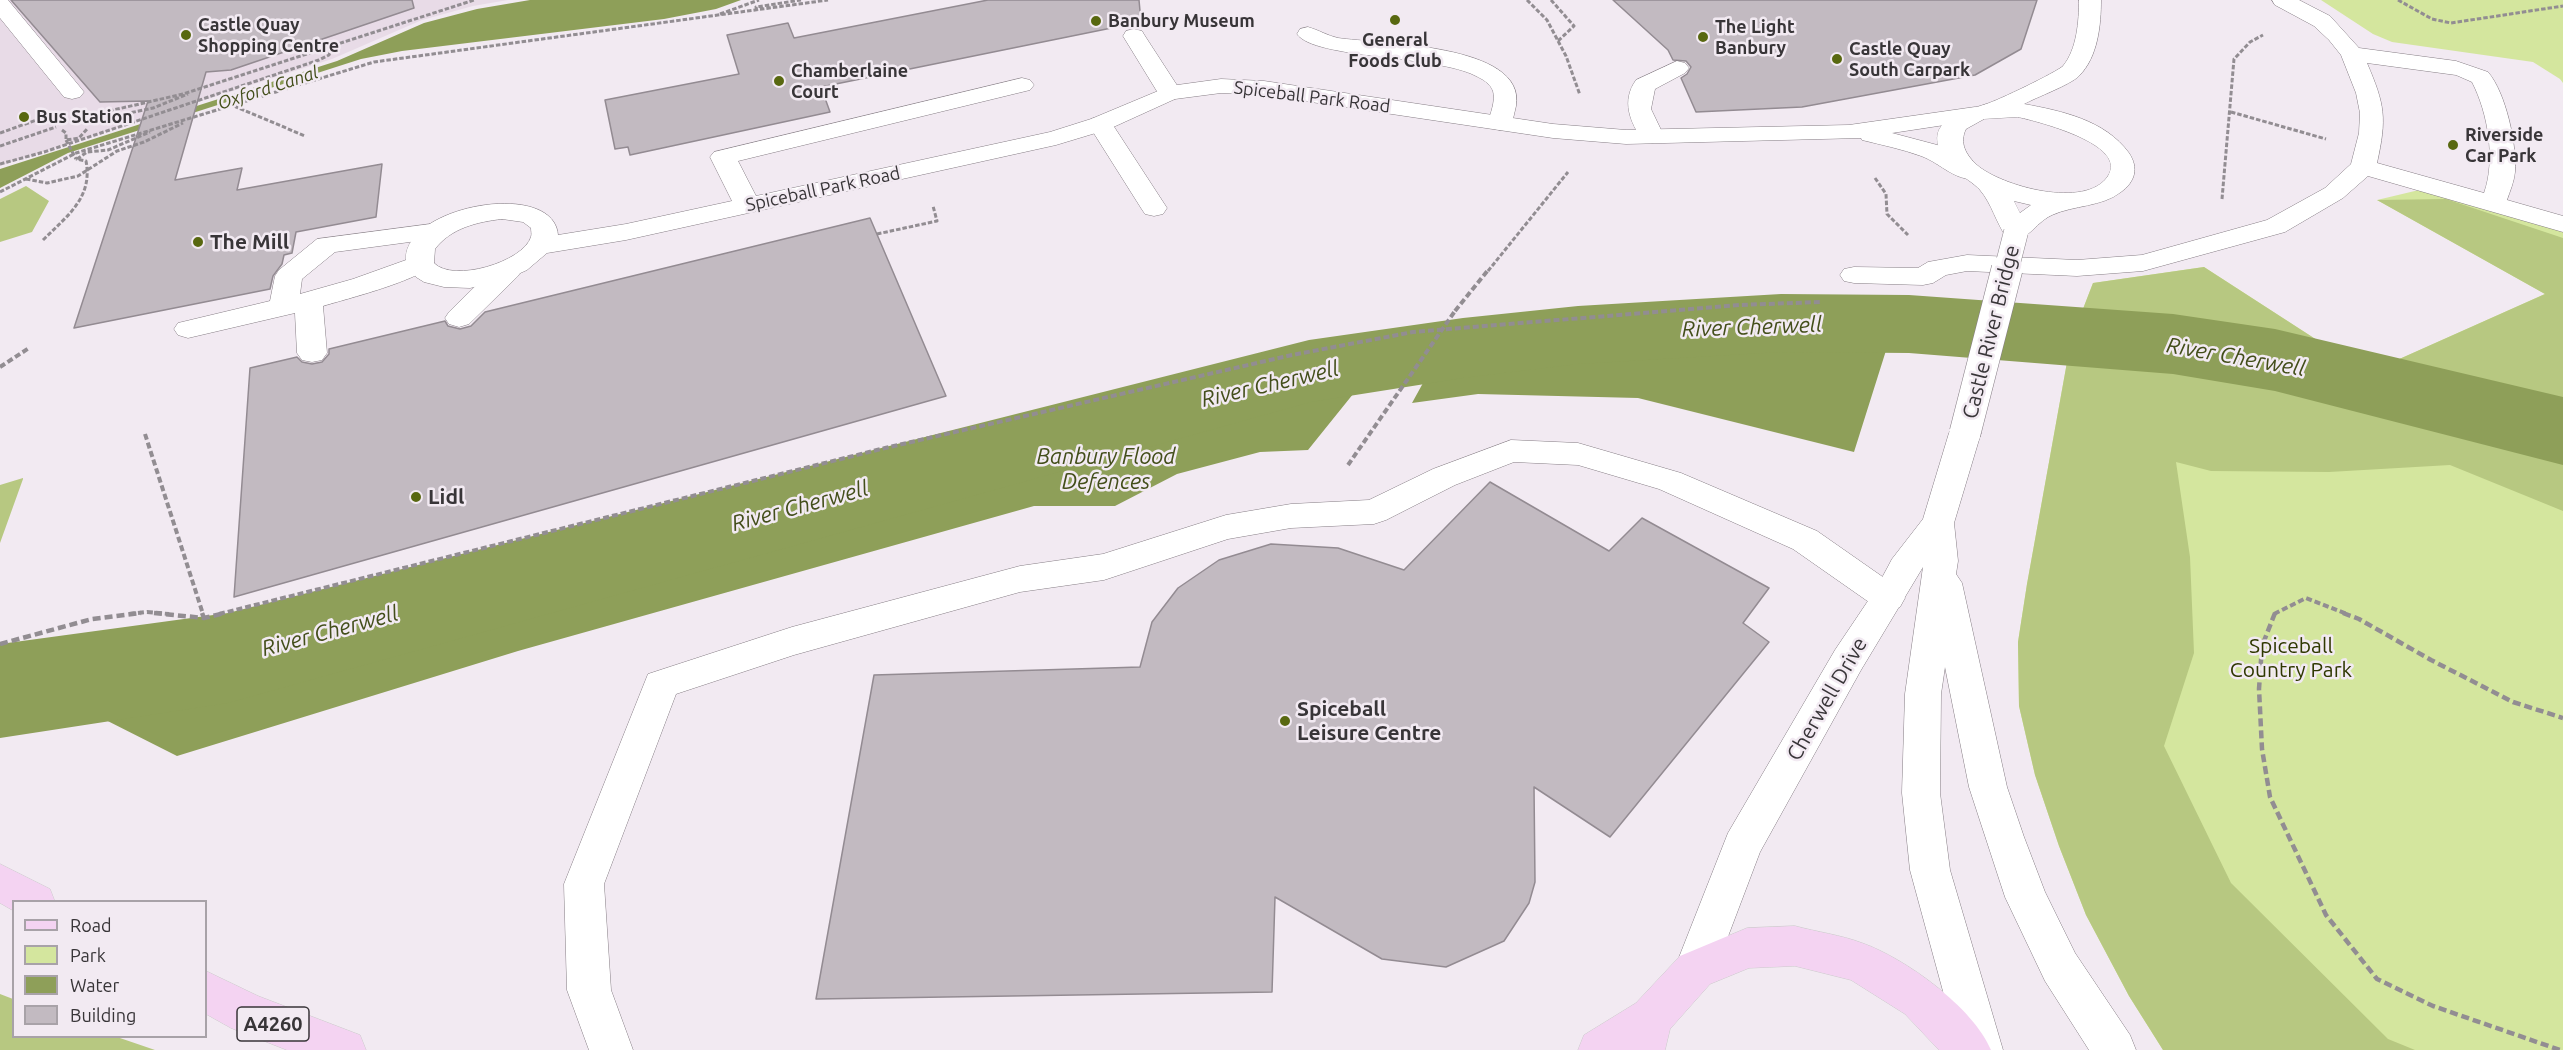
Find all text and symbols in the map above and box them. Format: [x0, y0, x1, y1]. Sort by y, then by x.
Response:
place label: Banbury Museum [1108, 10, 1255, 32]
marker: General Foods Club [1388, 13, 1402, 27]
place label: Castle Quay Shopping Centre [198, 14, 339, 57]
marker: Banbury Museum [1089, 14, 1103, 28]
place label: The Light Banbury [1715, 16, 1795, 58]
marker: Castle Quay Shopping Centre [179, 28, 193, 42]
place label: General Foods Club [1348, 29, 1442, 72]
marker: The Light Banbury [1696, 30, 1710, 44]
place label: Castle Quay South Carpark [1849, 38, 1970, 80]
marker: Castle Quay South Carpark [1830, 52, 1844, 66]
place label: Chamberlaine Court [791, 60, 908, 103]
water label: Oxford Canal [215, 62, 321, 114]
marker: Chamberlaine Court [772, 74, 786, 88]
street label: Spiceball Park Road [1233, 77, 1391, 117]
place label: Bus Station [36, 106, 133, 128]
marker: Bus Station [17, 110, 31, 124]
place label: Riverside Car Park [2465, 124, 2543, 166]
marker: Riverside Car Park [2446, 138, 2460, 152]
street label: Spiceball Park Road [744, 162, 902, 216]
place label: The Mill [210, 229, 289, 255]
marker: The Mill [191, 235, 205, 249]
street label: Castle River Bridge [1957, 243, 2025, 421]
water label: River Cherwell [1681, 311, 1823, 343]
water label: River Cherwell [2165, 332, 2307, 382]
water label: River Cherwell [1199, 355, 1341, 413]
water label: Banbury Flood Defences [1036, 444, 1176, 496]
water label: River Cherwell [729, 475, 871, 537]
place label: Lidl [428, 484, 464, 510]
marker: Lidl [409, 490, 423, 504]
water label: River Cherwell [259, 600, 401, 662]
street label: Cherwell Drive [1782, 633, 1872, 765]
park label: Spiceball Country Park [2230, 633, 2352, 683]
place label: Spiceball Leisure Centre [1297, 696, 1441, 746]
marker: Spiceball Leisure Centre [1278, 714, 1292, 728]
legend [12, 900, 207, 1038]
text: Road [70, 915, 112, 935]
text: Park [70, 945, 106, 965]
text: Water [70, 975, 119, 995]
text: Building [70, 1005, 136, 1025]
road number: A4260 [237, 1007, 309, 1041]

